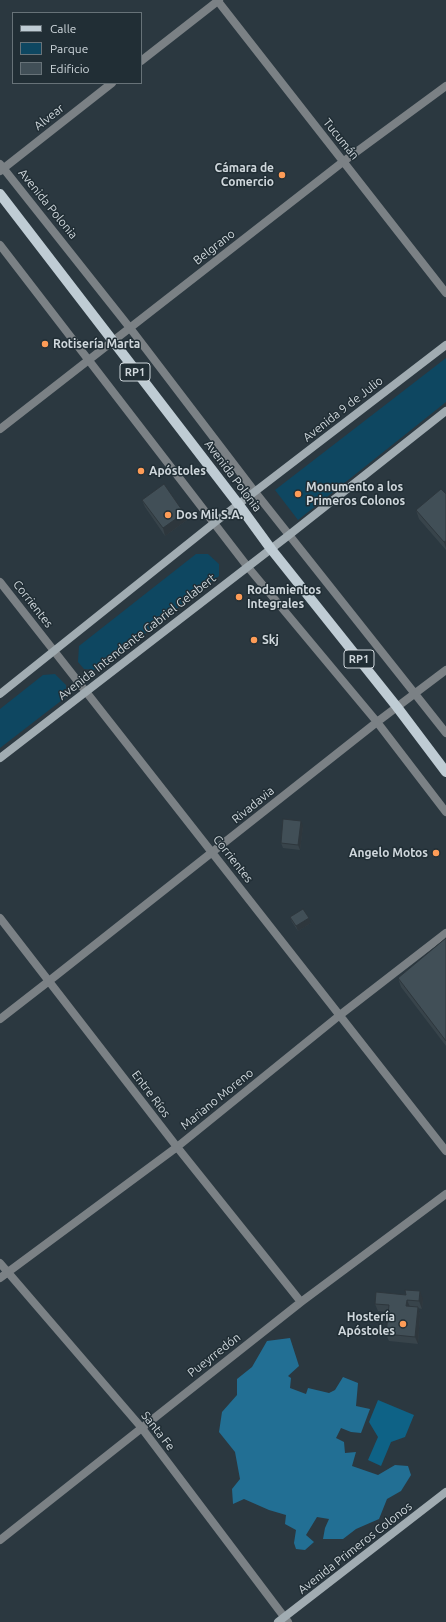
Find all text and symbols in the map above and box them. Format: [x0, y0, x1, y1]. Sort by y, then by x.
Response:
legend [12, 12, 142, 84]
text: Calle [50, 22, 76, 35]
text: Parque [50, 42, 88, 55]
text: Edificio [50, 62, 90, 75]
street label: Alvear [31, 101, 67, 133]
street label: Tucumán [320, 115, 362, 163]
place label: Cámara de Comercio [215, 161, 274, 189]
street label: Avenida Polonia [15, 166, 81, 242]
marker: Cámara de Comercio [277, 170, 287, 180]
street label: Belgrano [190, 226, 238, 268]
place label: Rotisería Marta [53, 337, 140, 351]
marker: Rotisería Marta [40, 339, 50, 349]
road number: RP1 [120, 363, 150, 381]
street label: Avenida 9 de Julio [300, 373, 386, 445]
street label: Avenida Polonia [201, 437, 265, 515]
place label: Apóstoles [149, 464, 206, 478]
marker: Apóstoles [136, 466, 146, 476]
place label: Monumento a los Primeros Colonos [306, 480, 405, 508]
marker: Monumento a los Primeros Colonos [293, 489, 303, 499]
place label: Dos Mil S.A. [176, 508, 243, 522]
marker: Dos Mil S.A. [163, 510, 173, 520]
street label: Avenida Intendente Gabriel Gelabert [55, 571, 219, 703]
street label: Corrientes [10, 577, 56, 631]
place label: Rodamientos Integrales [247, 583, 321, 611]
marker: Rodamientos Integrales [234, 592, 244, 602]
place label: Skj [262, 633, 279, 647]
marker: Skj [249, 635, 259, 645]
road number: RP1 [344, 650, 374, 668]
street label: Rivadavia [229, 784, 277, 826]
street label: Corrientes [210, 832, 256, 886]
place label: Angelo Motos [349, 846, 428, 860]
marker: Angelo Motos [431, 848, 441, 858]
street label: Mariano Moreno [178, 1065, 256, 1133]
street label: Entre Ríos [129, 1068, 173, 1120]
place label: Hostería Apóstoles [338, 1310, 395, 1338]
marker: Hostería Apóstoles [398, 1319, 408, 1329]
street label: Pueyrredón [185, 1330, 243, 1380]
street label: Santa Fe [138, 1409, 178, 1453]
street label: Avenida Primeros Colonos [295, 1499, 415, 1597]

